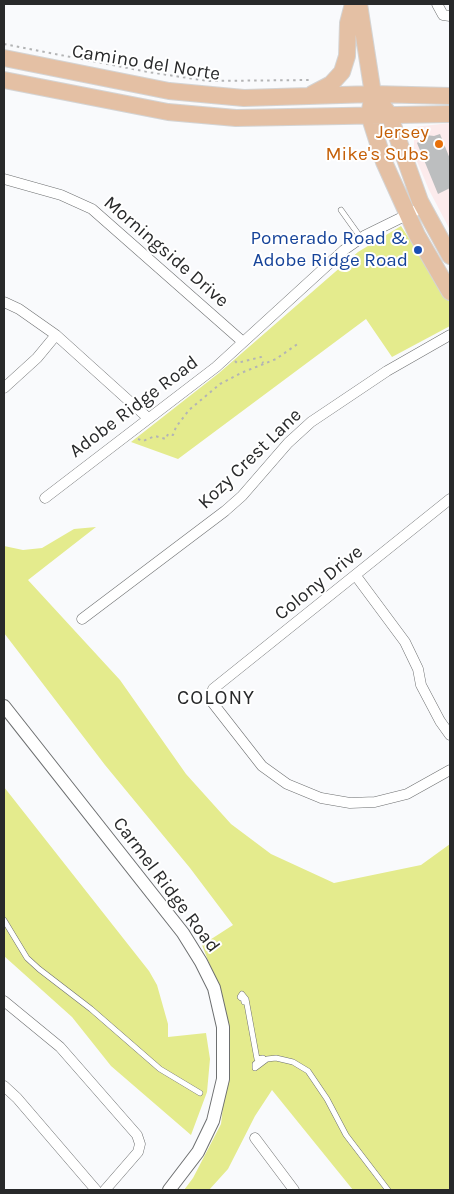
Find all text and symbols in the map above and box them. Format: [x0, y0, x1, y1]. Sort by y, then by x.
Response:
street label: Camino del Norte [70, 40, 222, 86]
place label: Jersey Mike's Subs [325, 122, 429, 166]
marker: Jersey Mike's Subs [433, 138, 445, 150]
street label: Morningside Drive [99, 191, 233, 313]
place label: Pomerado Road & Adobe Ridge Road [250, 228, 408, 272]
marker: Pomerado Road & Adobe Ridge Road [412, 244, 424, 256]
street label: Adobe Ridge Road [65, 351, 203, 463]
street label: Kozy Crest Lane [194, 404, 306, 514]
street label: Colony Drive [270, 540, 368, 626]
district label: COLONY [176, 686, 256, 710]
street label: Carmel Ridge Road [108, 813, 224, 957]

